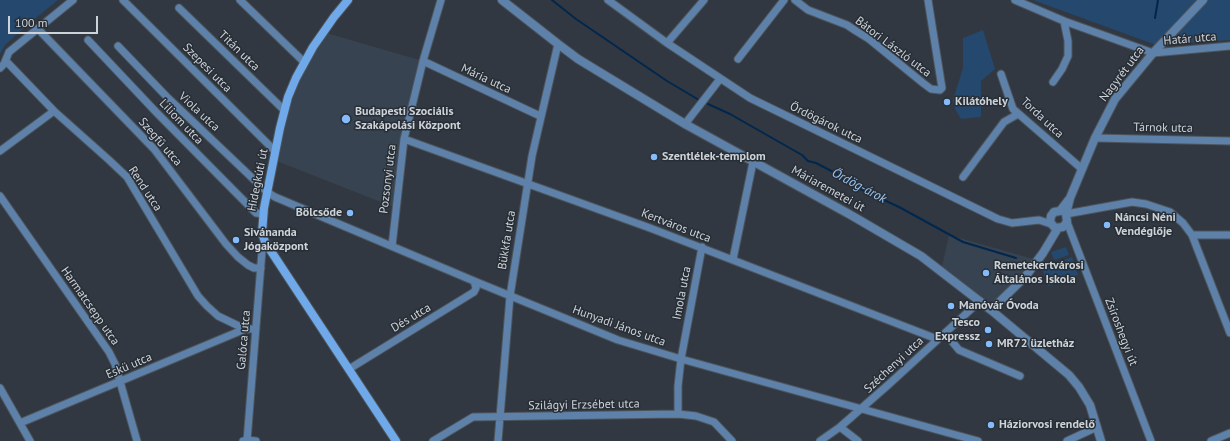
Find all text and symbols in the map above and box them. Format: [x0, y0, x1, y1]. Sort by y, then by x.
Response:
scale bar [10, 8, 100, 34]
street label: Bátori László utca [852, 14, 934, 80]
text: 100 m [15, 15, 48, 30]
street label: Titán utca [215, 28, 263, 74]
street label: Határ utca [1163, 30, 1217, 48]
street label: Szepesi utca [179, 40, 235, 96]
street label: Nagyrét utca [1097, 44, 1147, 104]
street label: Mária utca [459, 61, 513, 97]
street label: Viola utca [175, 89, 223, 135]
place label: Kilátóhely [955, 95, 1008, 109]
street label: Torda utca [1018, 95, 1066, 141]
street label: Liliom utca [156, 96, 206, 148]
marker: Kilátóhely [942, 97, 952, 107]
street label: Ördögárok utca [787, 99, 865, 147]
place label: Budapesti Szociális Szakápolási Központ [355, 105, 461, 133]
marker: Budapesti Szociális Szakápolási Központ [340, 113, 352, 125]
street label: Szegfű utca [135, 115, 185, 169]
street label: Tárnok utca [1133, 120, 1193, 136]
street label: Pozsonyi utca [377, 144, 399, 214]
street label: Hidegkúti út [245, 148, 271, 212]
place label: Szentlélek-templom [662, 150, 766, 164]
marker: Szentlélek-templom [649, 152, 659, 162]
street label: Máriaremetei út [789, 163, 867, 215]
street label: Rend utca [125, 164, 165, 214]
water label: Ördög-árok [829, 165, 889, 207]
place label: Bölcsőde [296, 206, 342, 220]
street label: Kertváros utca [639, 206, 713, 246]
marker: Bölcsőde [345, 208, 355, 218]
street label: Bükkfa utca [495, 209, 519, 271]
place label: Náncsi Néni Vendéglője [1115, 211, 1176, 239]
marker: Náncsi Néni Vendéglője [1102, 220, 1112, 230]
place label: Sivánanda Jógaközpont [244, 226, 308, 254]
marker: Sivánanda Jógaközpont [231, 235, 241, 245]
place label: Remetekertvárosi Általános Iskola [994, 259, 1084, 287]
street label: Harmatcsepp utca [58, 264, 122, 348]
street label: Imola utca [670, 265, 694, 321]
marker: Remetekertvárosi Általános Iskola [981, 268, 991, 278]
street label: Zsíroshegyi út [1101, 296, 1141, 368]
place label: Manóvár Óvoda [959, 299, 1039, 313]
street label: Dés utca [388, 301, 434, 335]
marker: Manóvár Óvoda [946, 301, 956, 311]
street label: Hunyadi János utca [571, 302, 667, 350]
street label: Galóca utca [234, 310, 254, 370]
place label: Tesco Expressz [935, 316, 980, 344]
marker: Tesco Expressz [983, 325, 993, 335]
street label: Széchenyi utca [861, 334, 927, 396]
place label: MR72 üzletház [997, 337, 1074, 351]
marker: MR72 üzletház [984, 339, 994, 349]
street label: Eskü utca [104, 350, 154, 382]
street label: Szilágyi Erzsébet utca [528, 397, 640, 413]
place label: Háziorvosi rendelő [999, 418, 1095, 432]
marker: Háziorvosi rendelő [986, 420, 996, 430]

